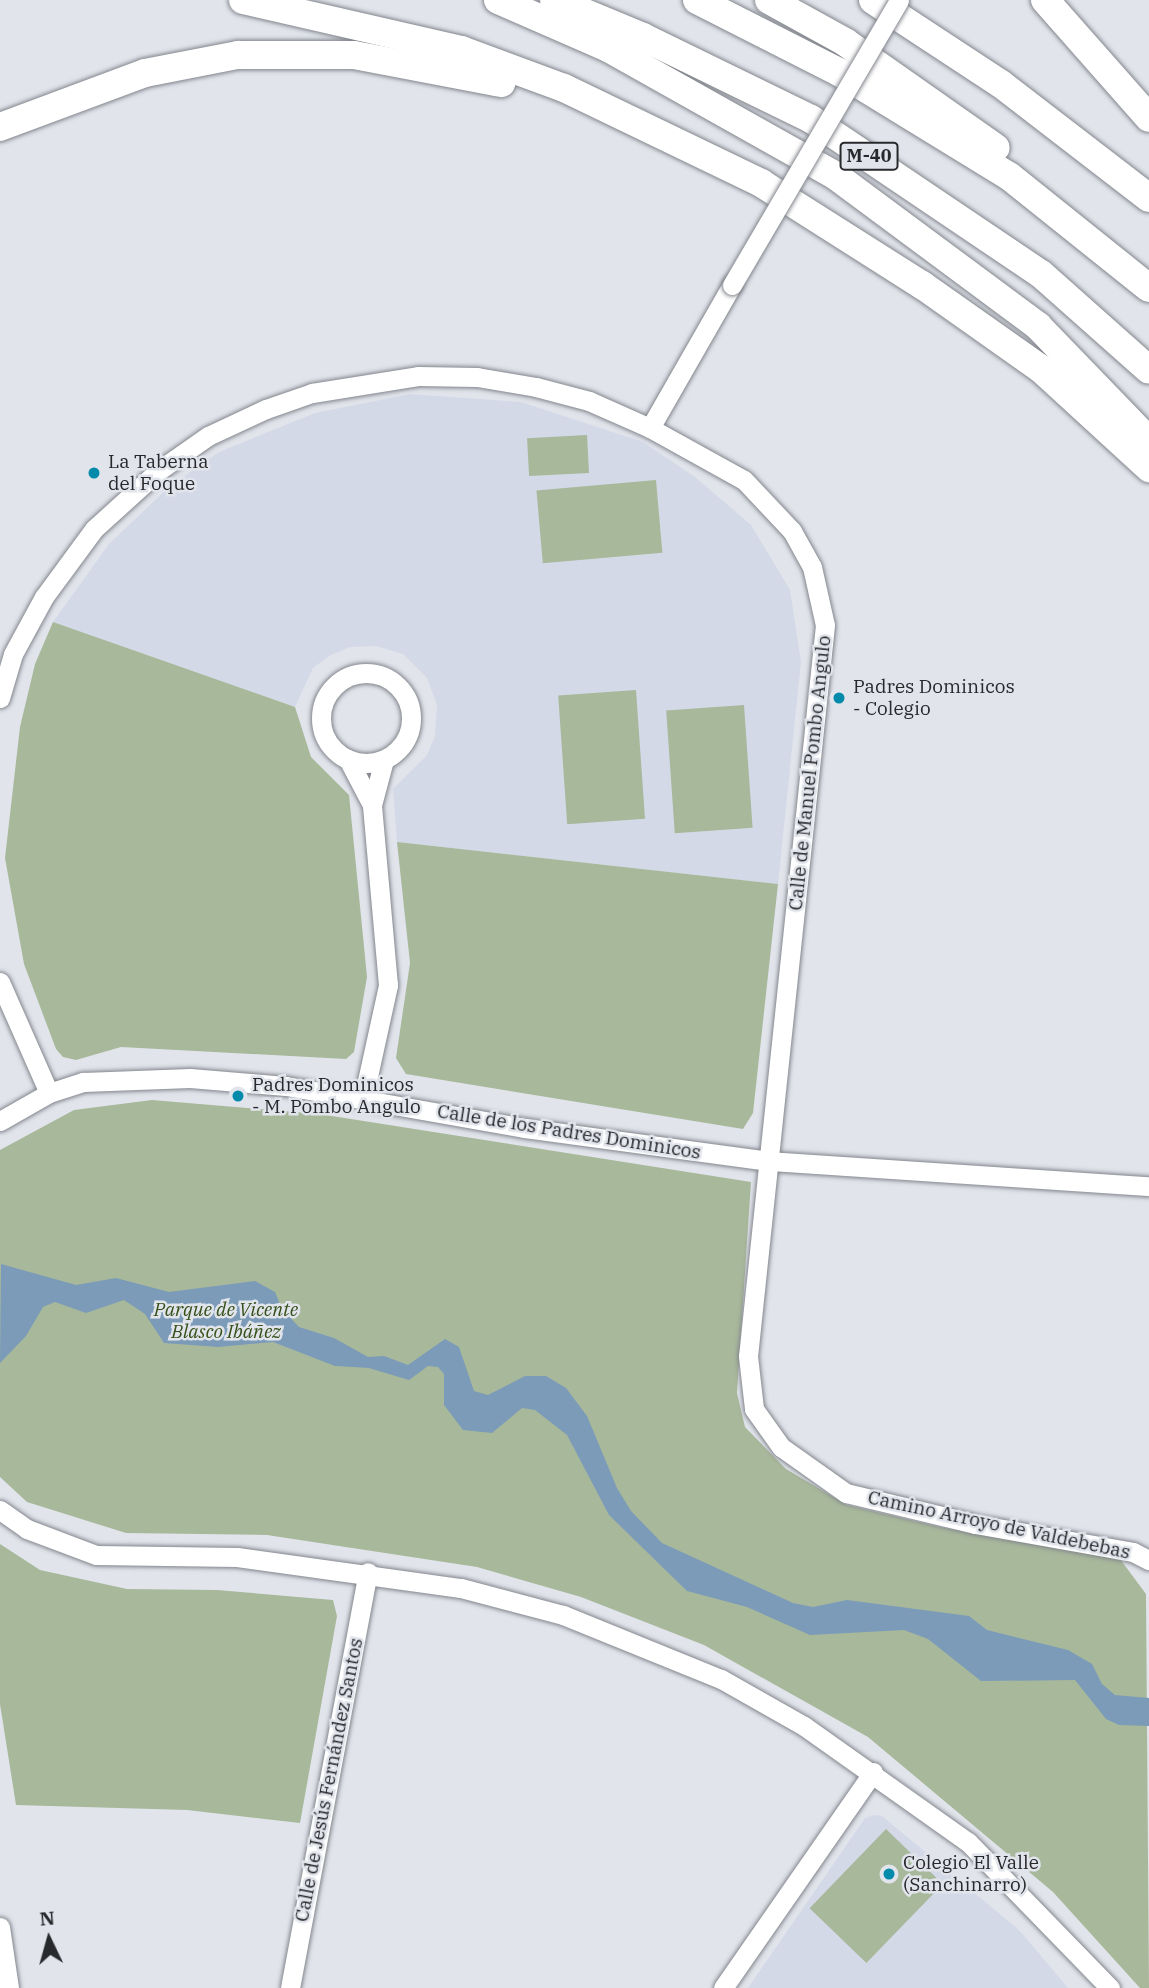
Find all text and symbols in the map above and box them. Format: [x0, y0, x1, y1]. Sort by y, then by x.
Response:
road number: M-40 [839, 141, 899, 170]
place label: La Taberna del Foque [108, 451, 209, 495]
marker: La Taberna del Foque [86, 465, 102, 481]
street label: Calle de Manuel Pombo Angulo [784, 634, 836, 912]
place label: Padres Dominicos - Colegio [853, 676, 1015, 720]
marker: Padres Dominicos - Colegio [831, 690, 847, 706]
place label: Padres Dominicos - M. Pombo Angulo [252, 1074, 421, 1118]
marker: Padres Dominicos - M. Pombo Angulo [230, 1088, 246, 1104]
street label: Calle de los Padres Dominicos [436, 1100, 702, 1164]
park label: Parque de Vicente Blasco Ibáñez [154, 1299, 298, 1343]
street label: Camino Arroyo de Valdebebas [866, 1486, 1132, 1564]
street label: Calle de Jesús Fernández Santos [290, 1636, 368, 1924]
place label: Colegio El Valle (Sanchinarro) [903, 1852, 1039, 1896]
marker: Colegio El Valle (Sanchinarro) [881, 1866, 897, 1882]
north arrow [14, 1904, 84, 1974]
text: N [39, 1905, 56, 1931]

